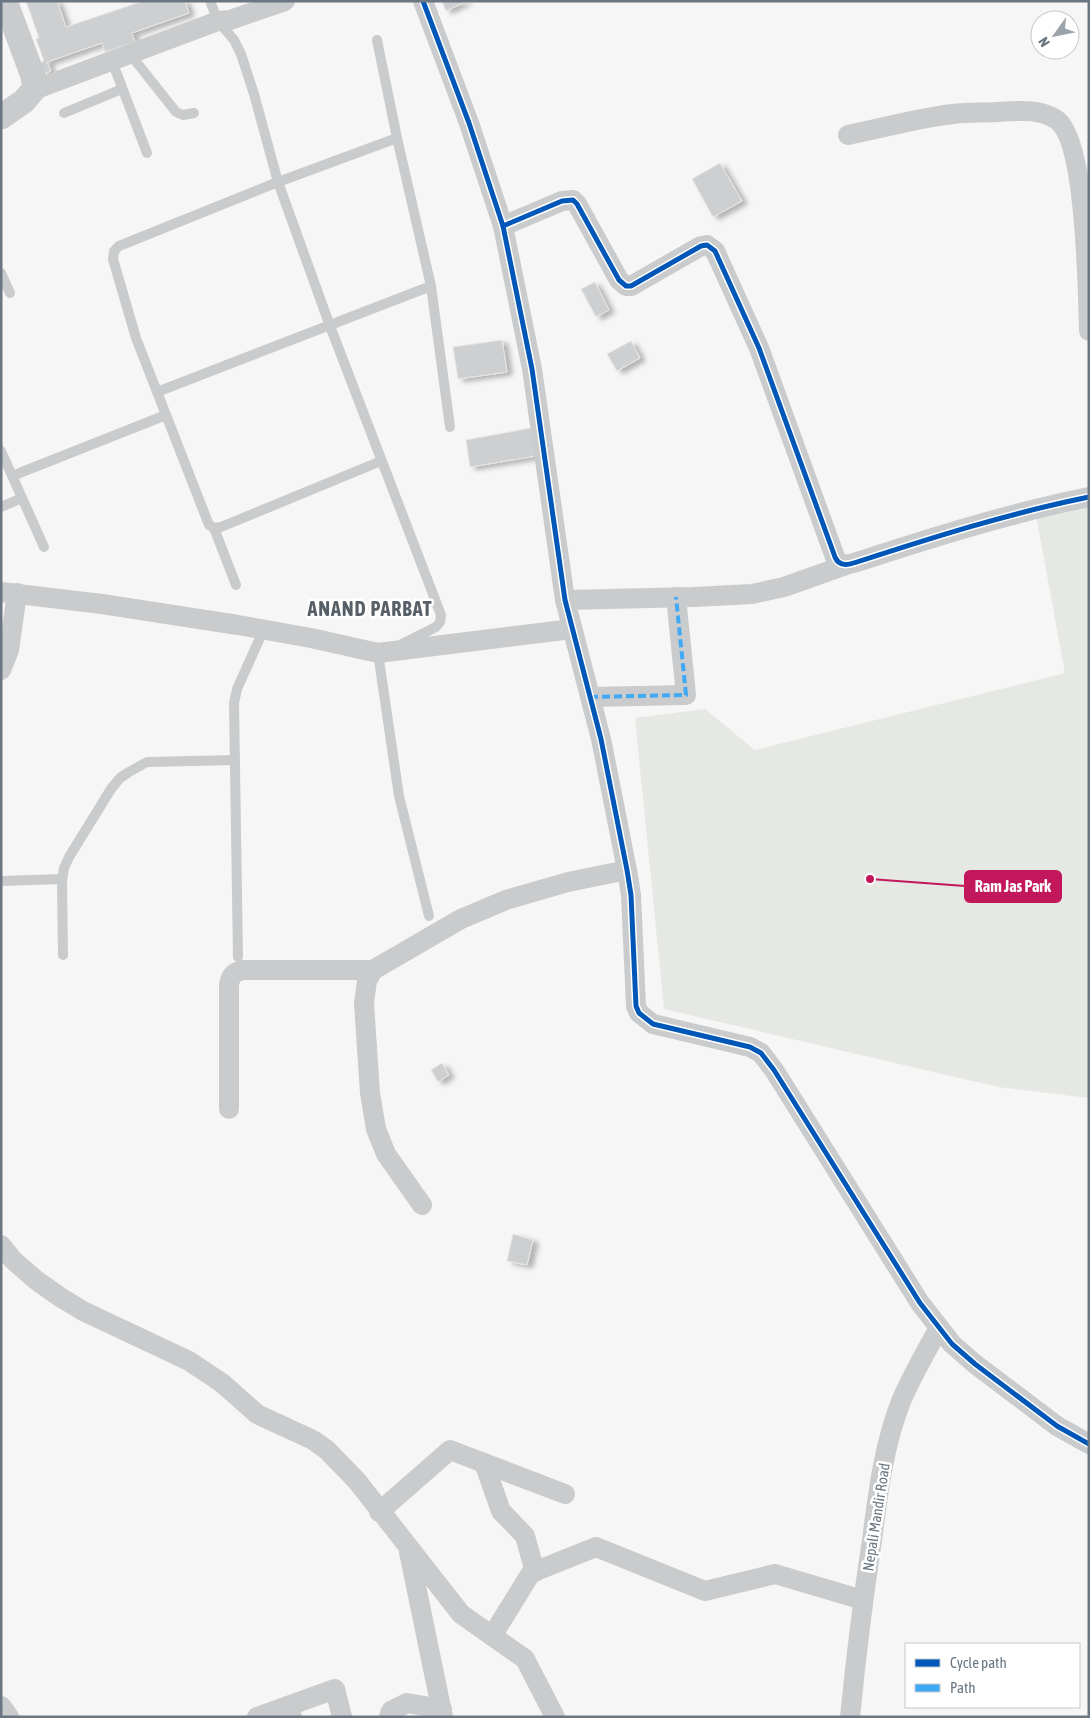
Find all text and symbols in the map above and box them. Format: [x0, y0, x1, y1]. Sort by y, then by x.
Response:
north arrow [1030, 10, 1080, 60]
text: N [1035, 34, 1053, 50]
district label: ANAND PARBAT [306, 597, 433, 620]
callout: Ram Jas Park [965, 871, 1061, 902]
text: Ram Jas Park [975, 877, 1052, 895]
street label: Nepali Mandir Road [859, 1462, 893, 1572]
legend [905, 1643, 1080, 1708]
text: Cycle path [950, 1654, 1007, 1671]
text: Path [950, 1679, 976, 1696]

